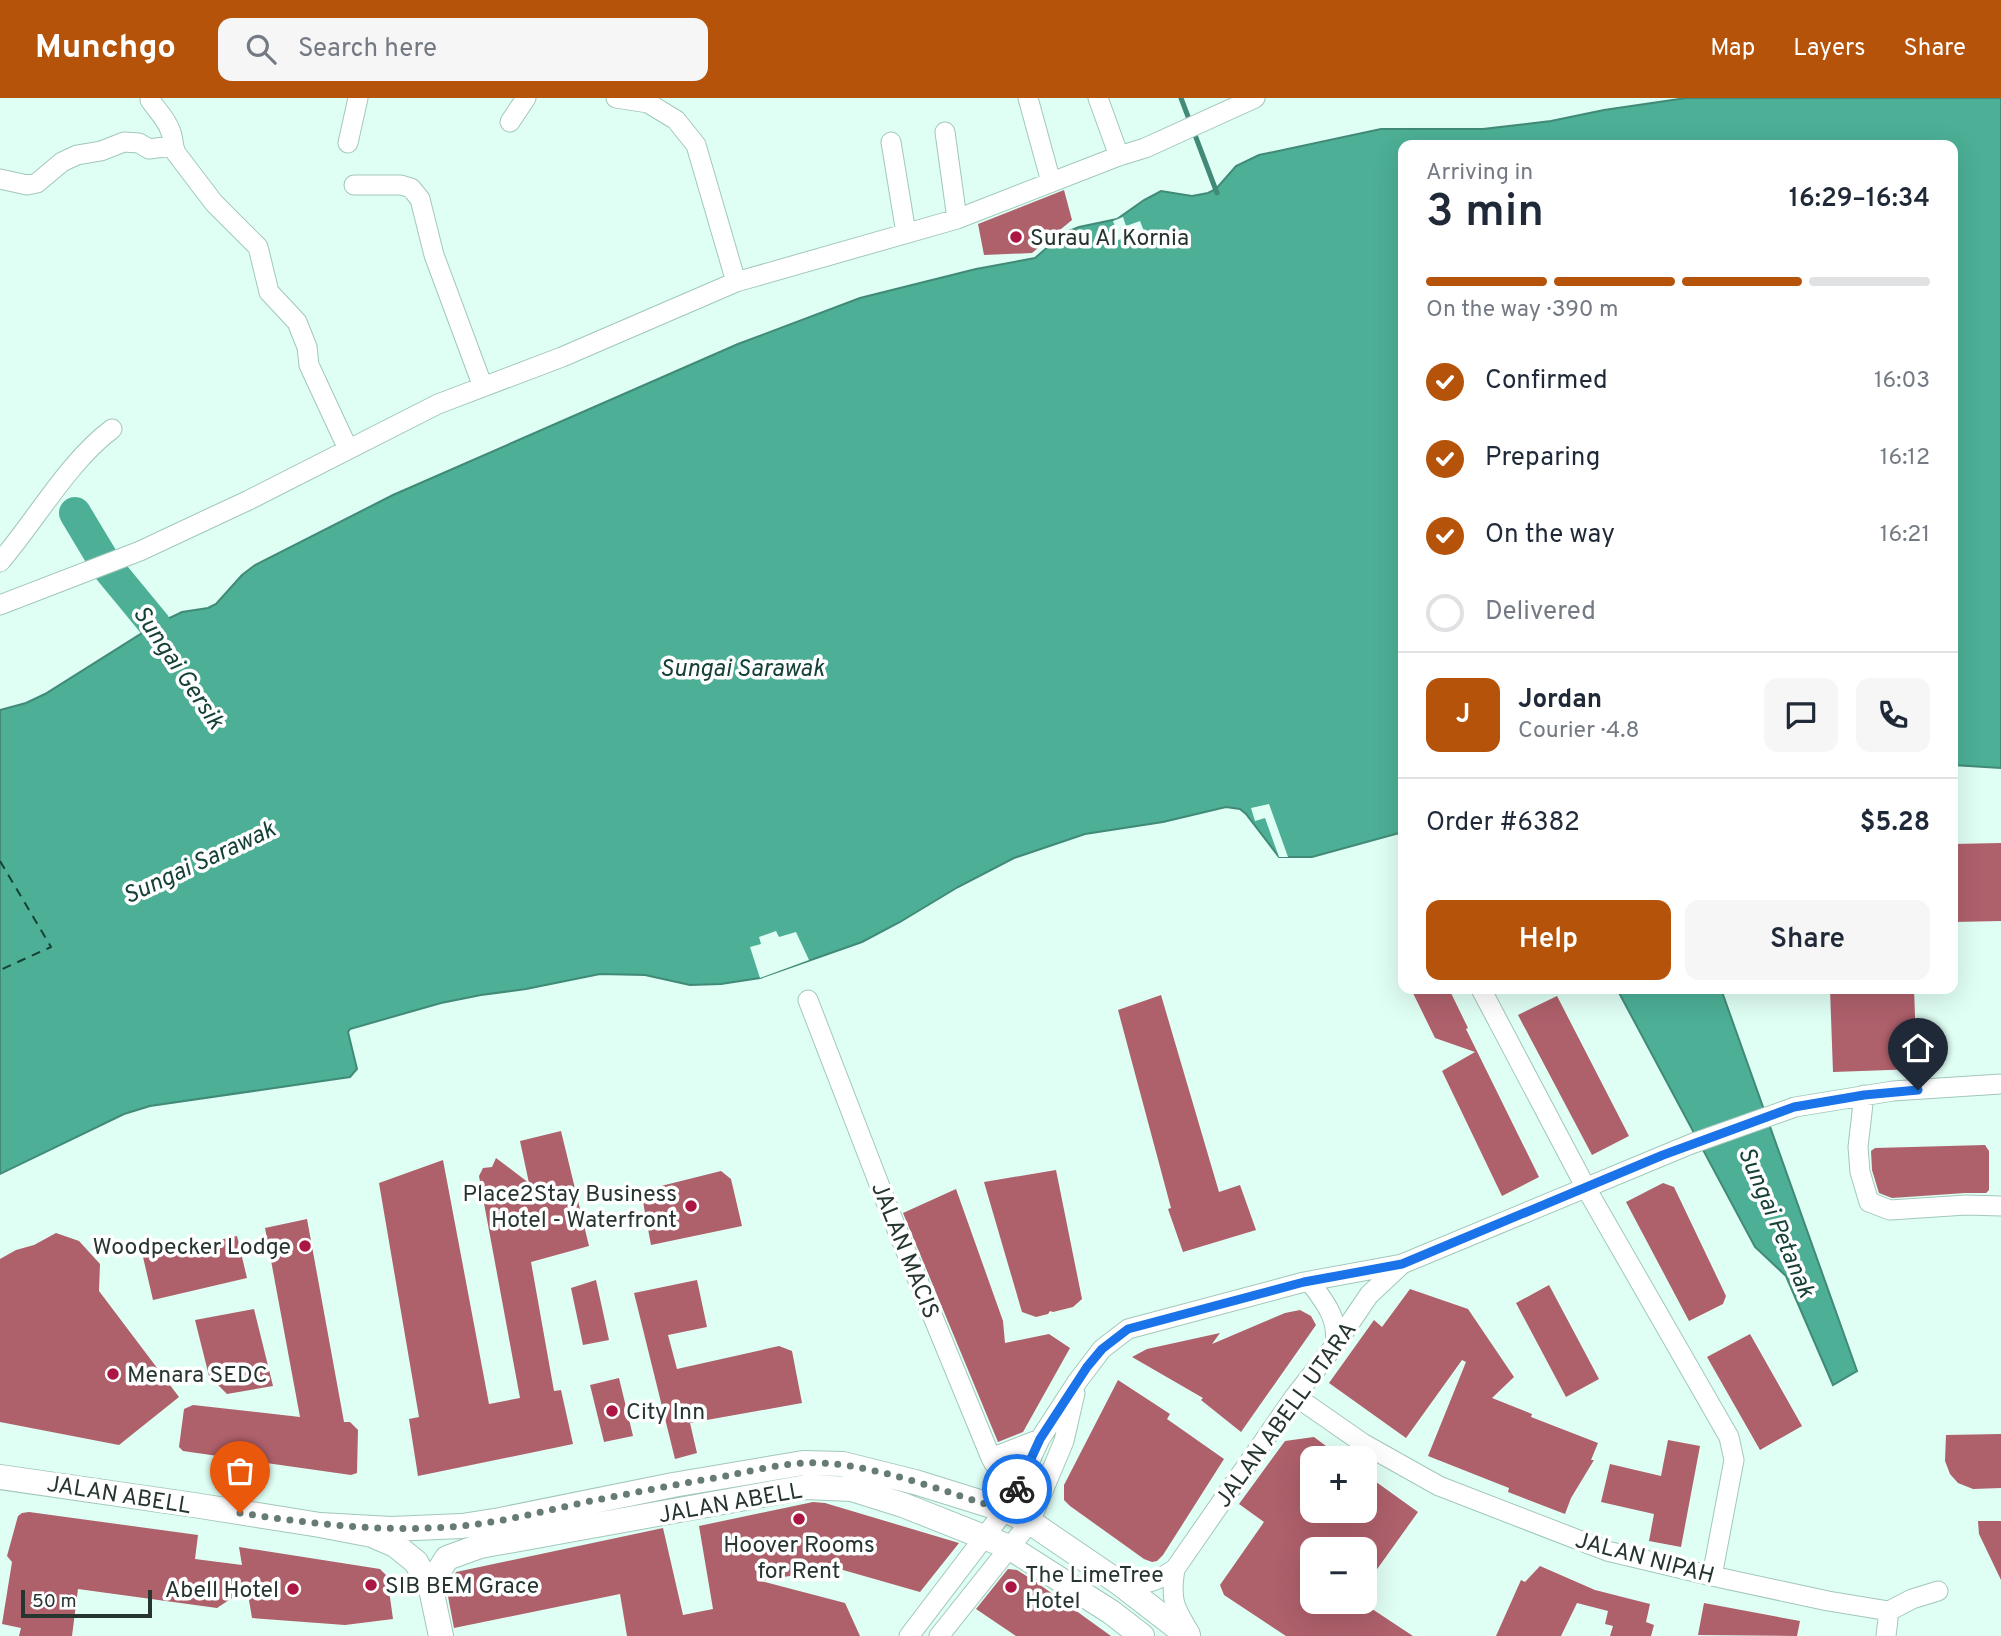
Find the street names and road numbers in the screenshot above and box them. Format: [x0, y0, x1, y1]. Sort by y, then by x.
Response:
street label: JALAN MACIS [863, 1179, 944, 1323]
street label: JALAN ABELL UTARA [1210, 1317, 1364, 1514]
street label: JALAN ABELL [44, 1471, 193, 1522]
street label: JALAN ABELL [656, 1478, 805, 1531]
street label: JALAN NIPAH [1572, 1527, 1717, 1592]

